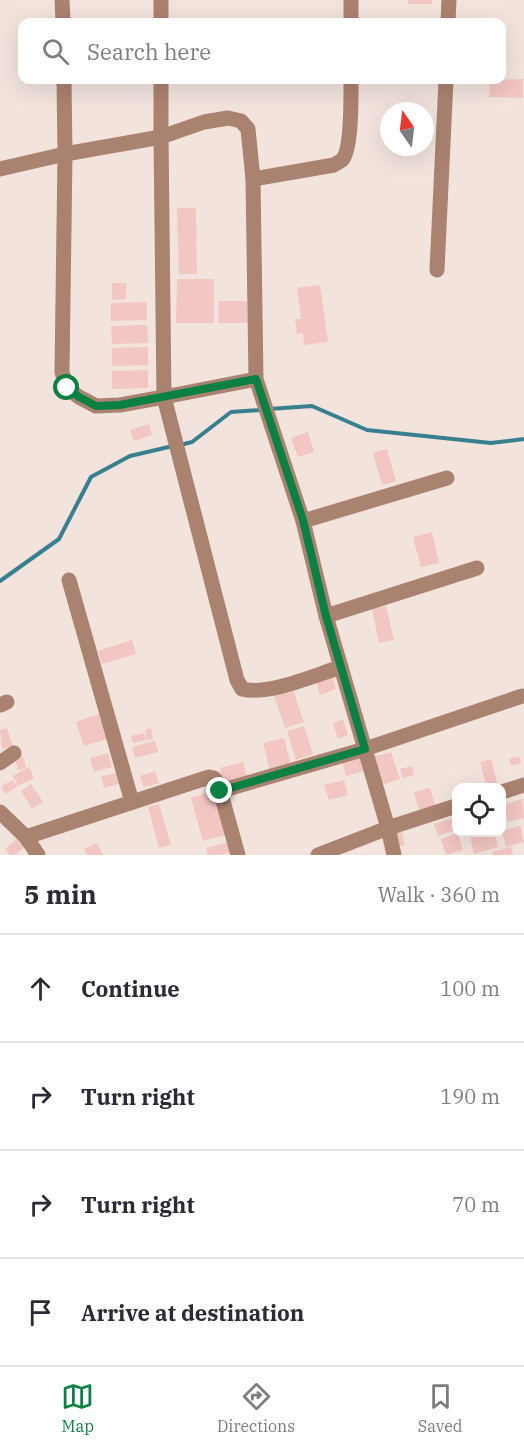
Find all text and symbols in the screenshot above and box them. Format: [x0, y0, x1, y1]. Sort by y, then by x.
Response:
search box [18, 18, 506, 84]
icon: search [39, 35, 72, 68]
text: Search here [87, 37, 211, 66]
north arrow [380, 102, 434, 156]
route start [53, 374, 79, 400]
route end [206, 777, 232, 803]
map controls [452, 783, 506, 837]
button: locate [452, 783, 506, 837]
text: 5 min [24, 877, 97, 911]
text: Walk · 360 m [378, 881, 500, 908]
icon: ahead [24, 972, 57, 1005]
text: Continue [81, 974, 180, 1003]
text: 100 m [440, 975, 500, 1002]
icon: right [24, 1080, 57, 1113]
text: Turn right [81, 1082, 195, 1111]
text: 190 m [440, 1083, 500, 1110]
icon: right [24, 1188, 57, 1221]
text: Turn right [81, 1190, 195, 1219]
text: 70 m [452, 1191, 500, 1218]
icon: arrive [24, 1296, 57, 1329]
text: Arrive at destination [81, 1298, 304, 1327]
tab: Map [61, 1380, 94, 1436]
tab: Directions [217, 1380, 295, 1436]
tab: Saved [418, 1380, 463, 1436]

